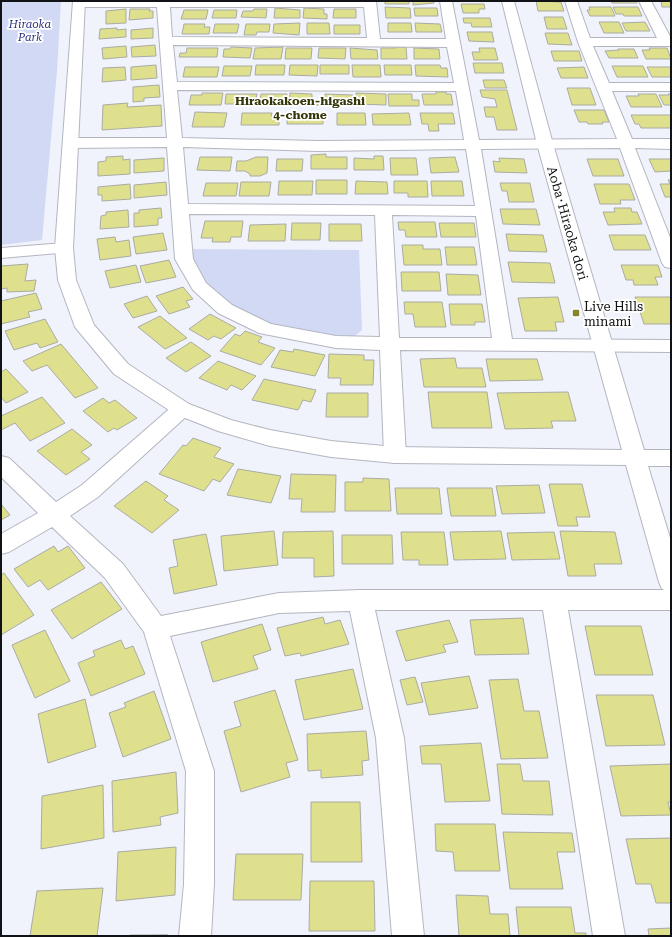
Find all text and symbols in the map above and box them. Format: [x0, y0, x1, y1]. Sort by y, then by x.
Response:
park label: Hiraoka Park [8, 18, 52, 44]
district label: Hiraokakoen-higashi 4-chome [235, 94, 365, 122]
street label: Aoba･Hiraoka dori [544, 164, 591, 282]
place label: Live Hills minami [584, 299, 643, 329]
marker: Live Hills minami [571, 308, 581, 318]

